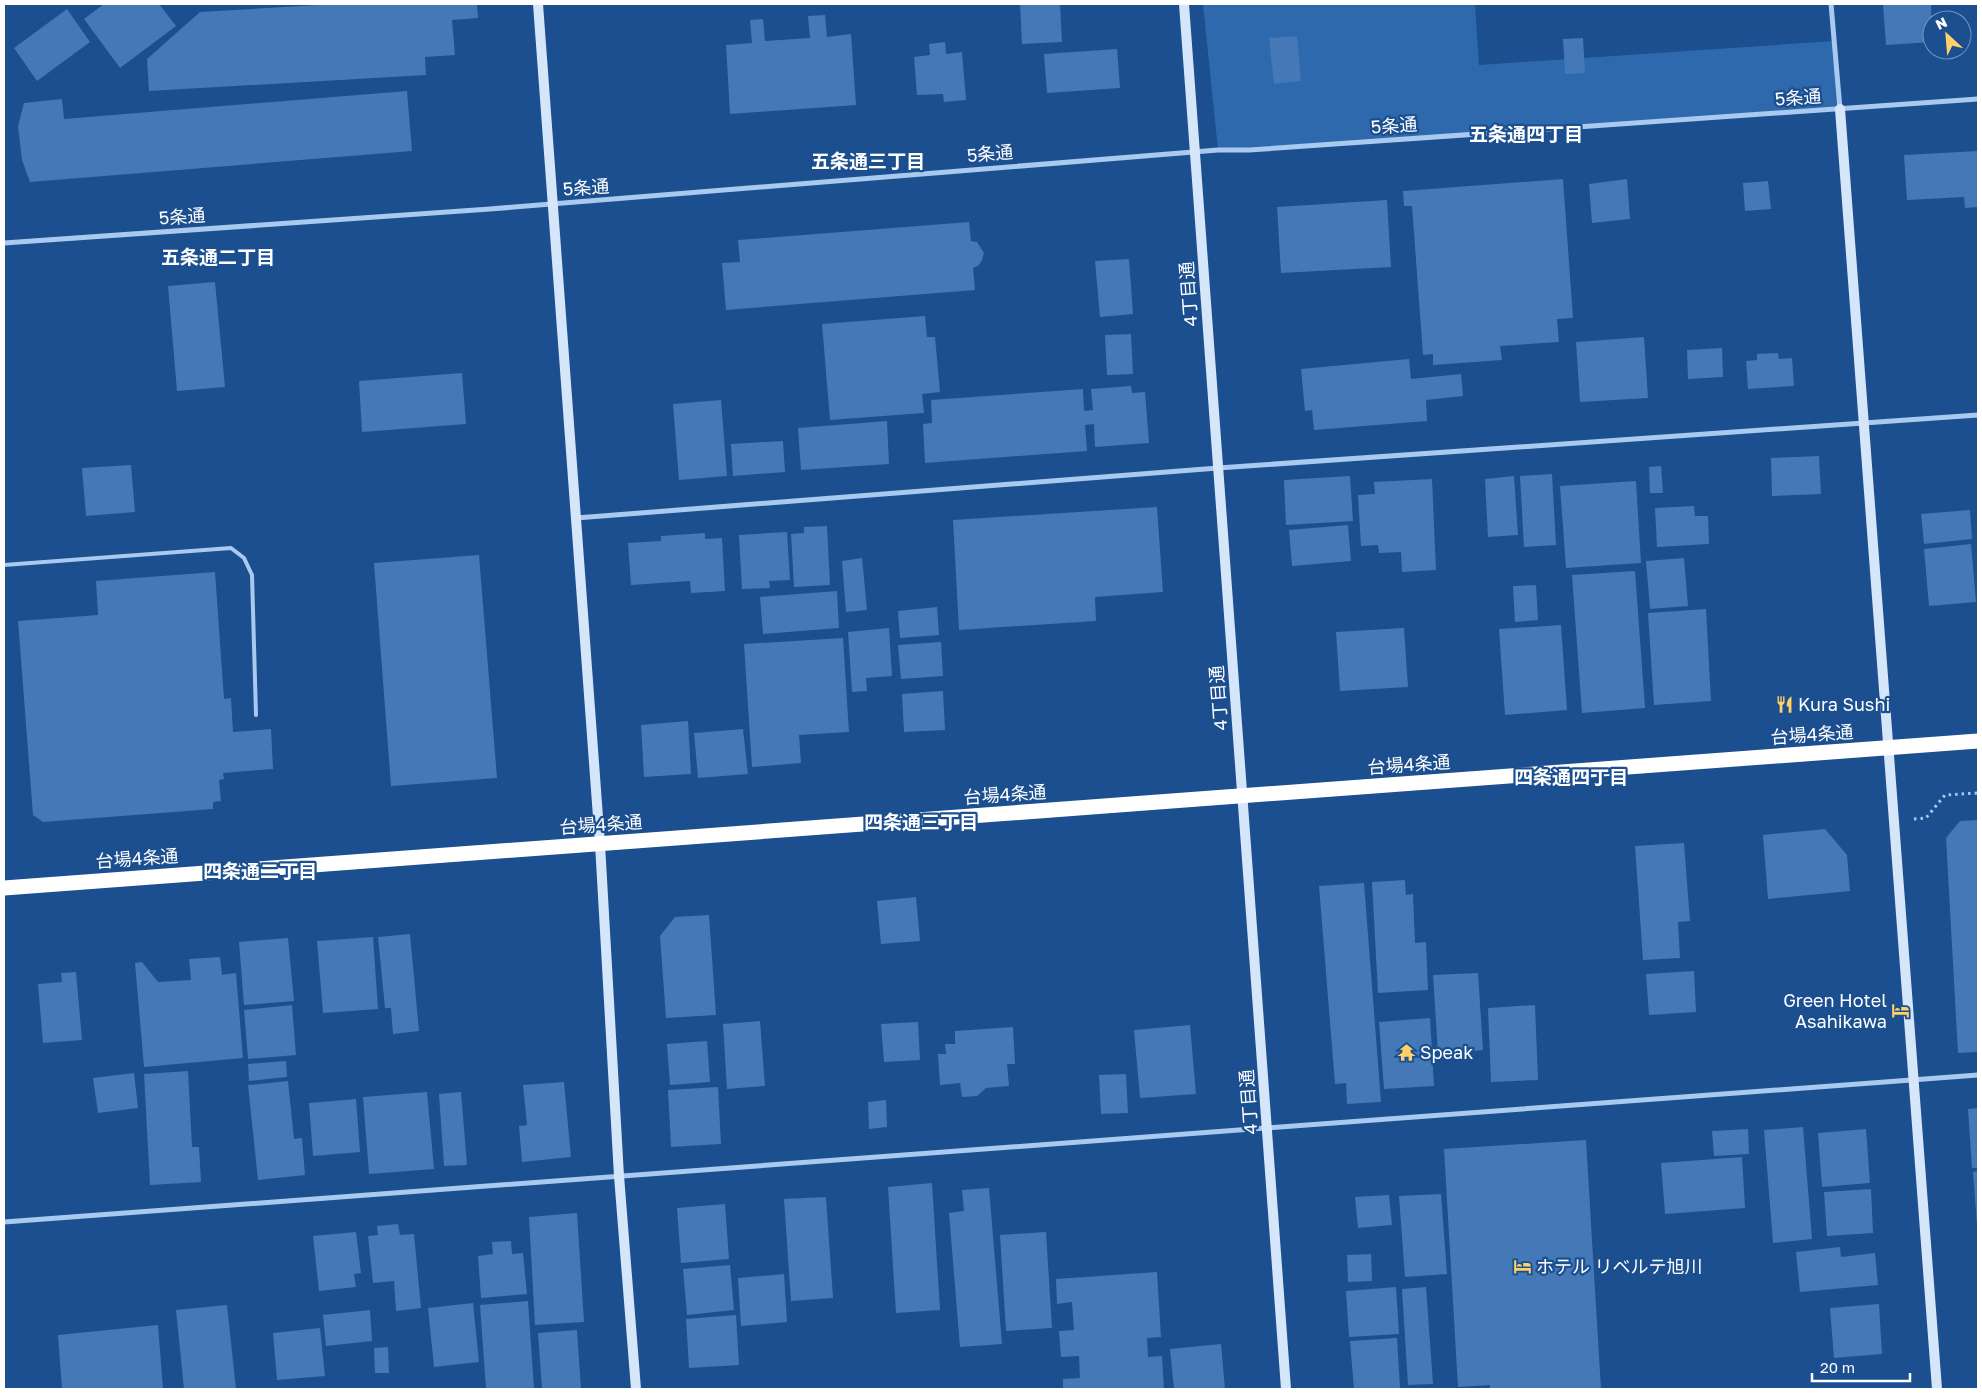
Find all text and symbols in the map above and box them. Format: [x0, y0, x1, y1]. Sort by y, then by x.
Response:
north arrow [1922, 10, 1972, 60]
text: N [1933, 13, 1950, 33]
street label: 5条通 [1774, 84, 1822, 110]
street label: 5条通 [1370, 112, 1418, 138]
district label: 五条通四丁目 [1469, 122, 1583, 145]
street label: 5条通 [966, 140, 1014, 166]
district label: 五条通三丁目 [811, 149, 925, 172]
street label: 5条通 [562, 174, 610, 200]
street label: 5条通 [158, 203, 206, 229]
district label: 五条通二丁目 [161, 245, 275, 268]
street label: 4丁目通 [1175, 261, 1201, 327]
street label: 4丁目通 [1205, 665, 1231, 731]
place label: Kura Sushi [1798, 693, 1890, 715]
restaurant icon: Kura Sushi [1774, 695, 1794, 715]
street label: 台場4条通 [1770, 720, 1854, 748]
street label: 台場4条通 [1367, 750, 1451, 778]
district label: 四条通四丁目 [1514, 765, 1628, 788]
street label: 台場4条通 [963, 780, 1047, 808]
street label: 台場4条通 [559, 810, 643, 838]
district label: 四条通三丁目 [864, 810, 978, 833]
street label: 台場4条通 [95, 844, 179, 872]
district label: 四条通二丁目 [203, 859, 317, 882]
place label: Green Hotel Asahikawa [1783, 989, 1887, 1032]
hotel icon: Green Hotel Asahikawa [1891, 1001, 1911, 1021]
place label: Speak [1420, 1041, 1473, 1063]
temple icon: Speak [1396, 1043, 1416, 1063]
street label: 4丁目通 [1235, 1069, 1261, 1135]
place label: ホテル リベルテ旭川 [1536, 1255, 1703, 1277]
hotel icon: ホテル リベルテ旭川 [1512, 1257, 1532, 1277]
scale bar [1812, 1350, 1910, 1382]
text: 20 m [1820, 1358, 1855, 1376]

